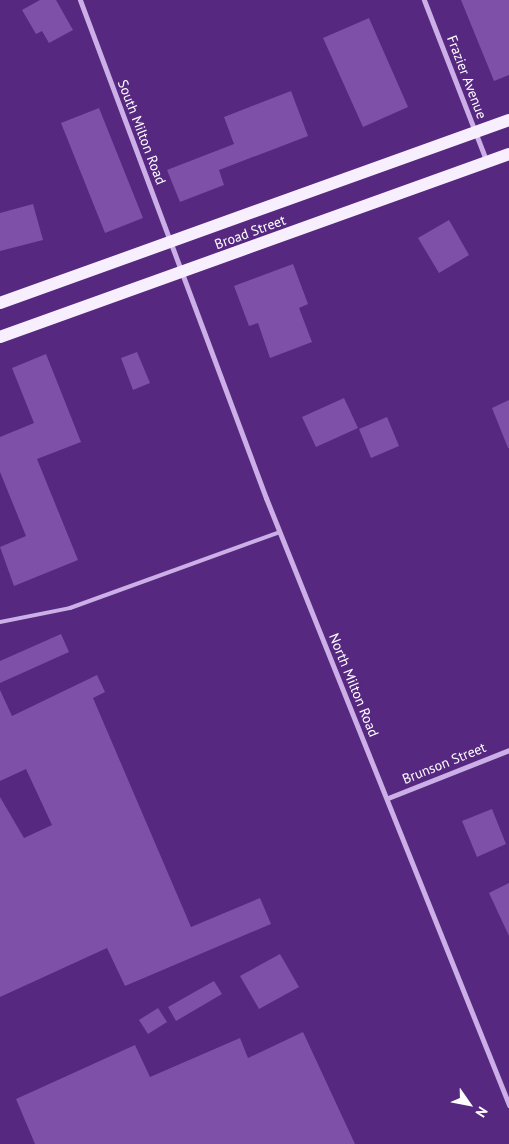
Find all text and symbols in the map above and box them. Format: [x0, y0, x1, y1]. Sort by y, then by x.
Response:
street label: Frazier Avenue [443, 33, 491, 121]
street label: South Milton Road [114, 77, 170, 187]
street label: Broad Street [212, 211, 288, 253]
street label: North Milton Road [326, 631, 382, 739]
street label: Brunson Street [400, 739, 488, 787]
north arrow [444, 1079, 494, 1129]
text: N [472, 1103, 492, 1121]

